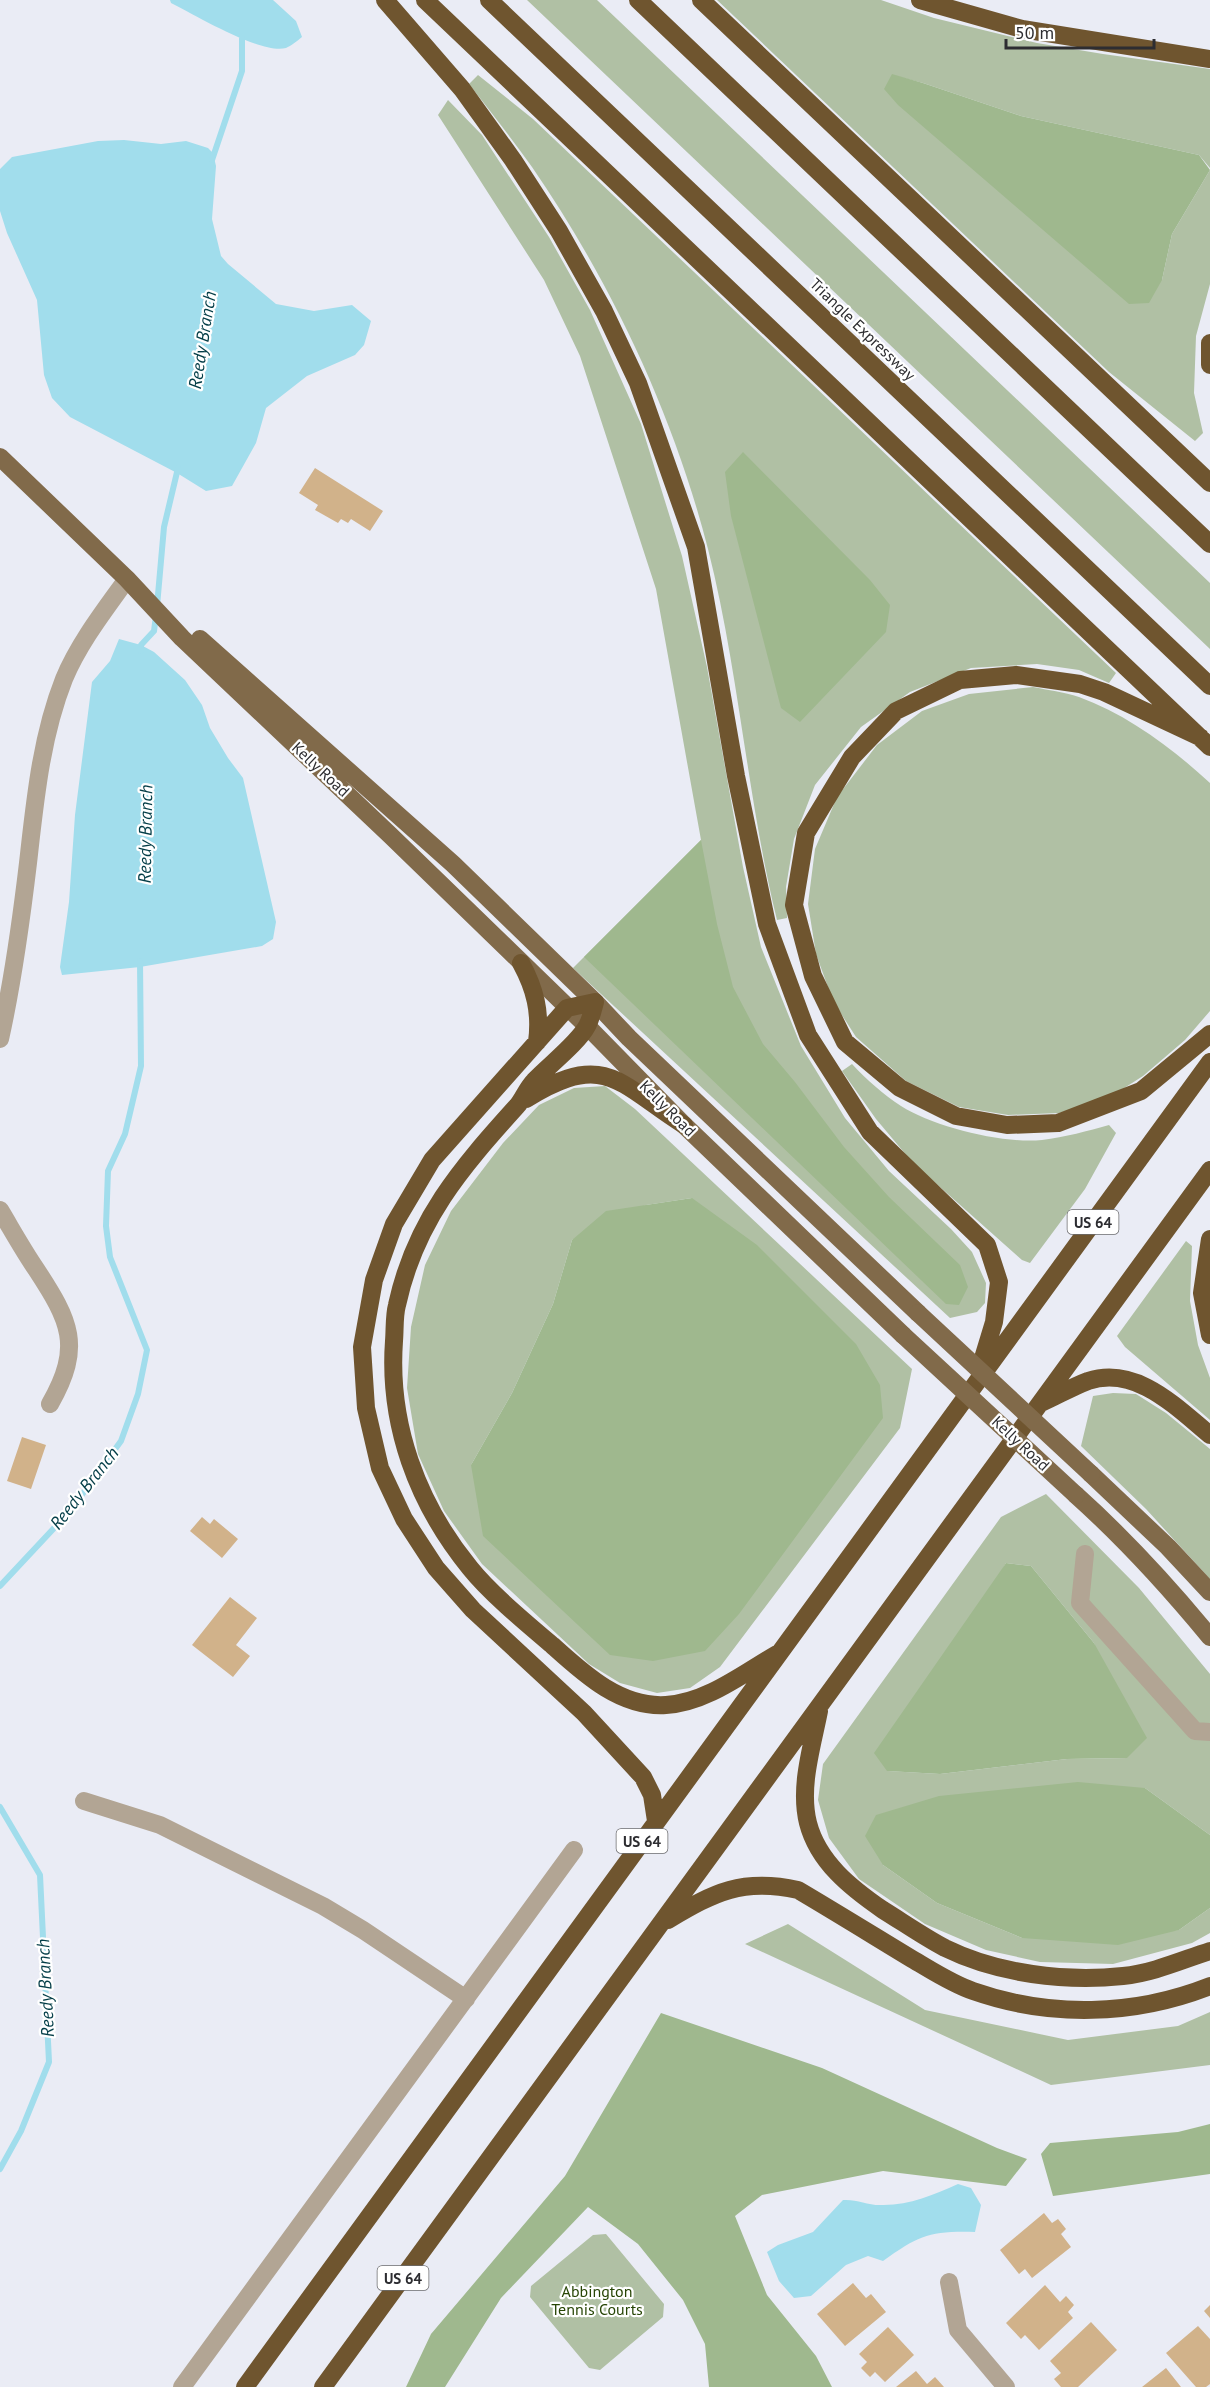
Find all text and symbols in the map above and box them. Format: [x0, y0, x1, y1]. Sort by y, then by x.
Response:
scale bar [1006, 12, 1154, 50]
text: 50 m [1015, 21, 1054, 44]
street label: Triangle Expressway [806, 274, 920, 385]
water label: Reedy Branch [183, 289, 221, 391]
street label: Kelly Road [288, 737, 354, 801]
water label: Reedy Branch [133, 784, 157, 884]
street label: Kelly Road [636, 1076, 700, 1140]
road number: US 64 [1068, 1210, 1118, 1234]
street label: Kelly Road [988, 1411, 1054, 1475]
water label: Reedy Branch [45, 1442, 123, 1534]
road number: US 64 [616, 1829, 668, 1853]
water label: Reedy Branch [31, 1938, 59, 2038]
road number: US 64 [378, 2266, 428, 2290]
park label: Abbington Tennis Courts [551, 2281, 643, 2319]

